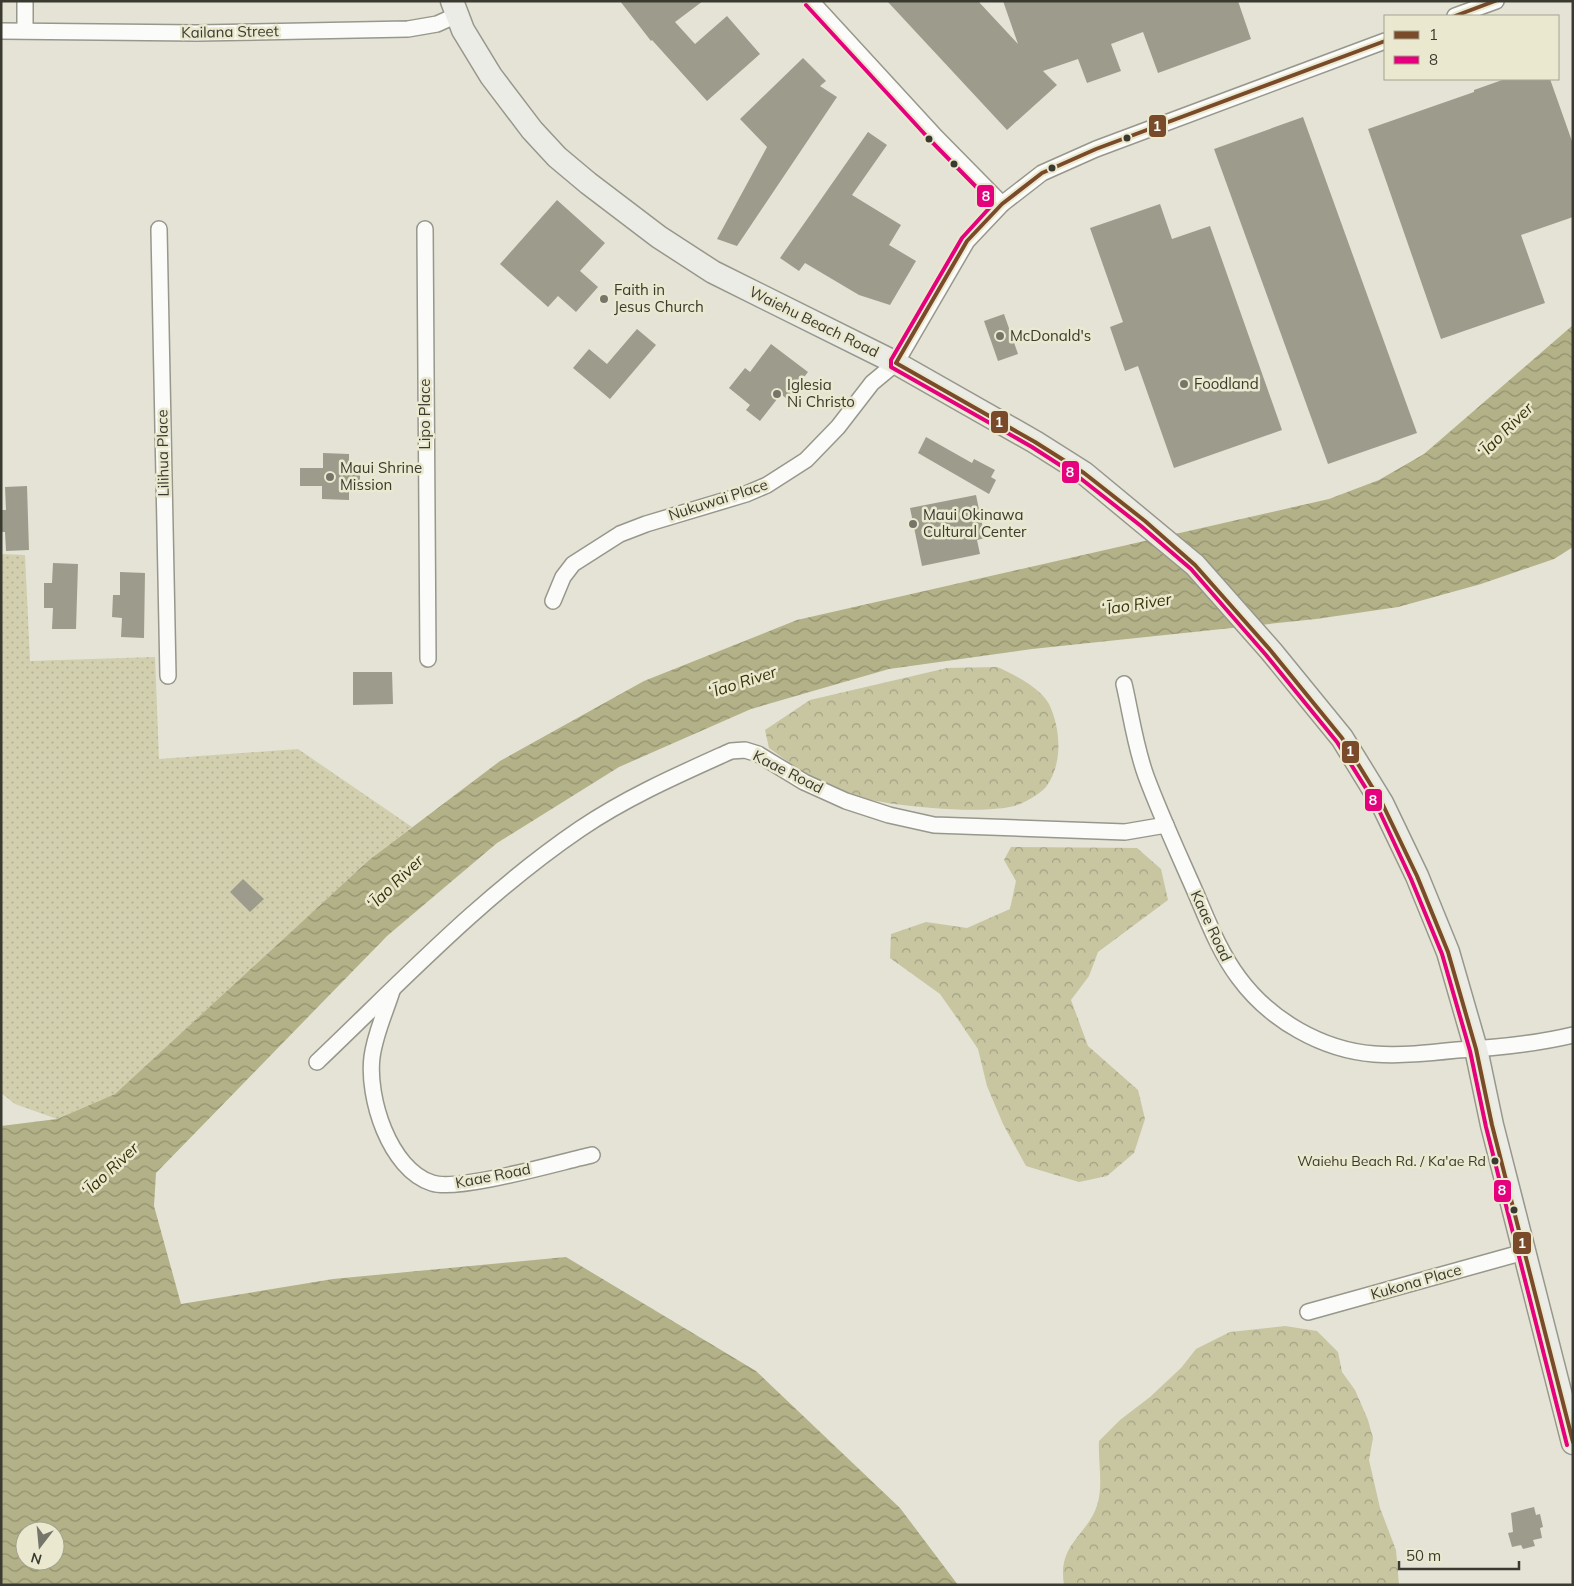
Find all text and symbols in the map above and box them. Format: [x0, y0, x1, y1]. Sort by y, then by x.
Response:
legend [1384, 15, 1559, 80]
street label: Kailana Street [181, 21, 279, 42]
text: 1 [1429, 25, 1438, 44]
text: 8 [1429, 50, 1438, 69]
line badge: 1 [1148, 114, 1167, 138]
text: 1 [1153, 117, 1161, 135]
unlabelled marker [1122, 133, 1132, 143]
unlabelled marker [924, 134, 934, 144]
unlabelled marker [949, 159, 959, 169]
unlabelled marker [1047, 163, 1057, 173]
line badge: 8 [976, 184, 995, 208]
text: 8 [982, 187, 990, 205]
place label: Faith in Jesus Church [614, 280, 704, 316]
street label: Waiehu Beach Road [746, 282, 882, 361]
marker: Faith in Jesus Church [598, 293, 610, 305]
place label: McDonald's [1010, 326, 1091, 345]
marker: McDonald's [994, 330, 1006, 342]
place label: Foodland [1194, 374, 1259, 393]
place label: Iglesia Ni Christo [787, 375, 855, 411]
marker: Foodland [1178, 378, 1190, 390]
street label: Lipo Place [415, 379, 434, 450]
marker: Iglesia Ni Christo [771, 388, 783, 400]
water label: ʻĪao River [1471, 397, 1538, 464]
street label: Lilihua Place [152, 409, 173, 497]
line badge: 1 [990, 410, 1009, 434]
text: 1 [995, 413, 1003, 431]
place label: Maui Shrine Mission [340, 458, 422, 494]
line badge: 8 [1061, 460, 1080, 484]
text: 8 [1066, 463, 1074, 481]
marker: Maui Shrine Mission [324, 471, 336, 483]
street label: Nukuwai Place [666, 475, 770, 525]
place label: Maui Okinawa Cultural Center [923, 505, 1027, 541]
marker: Maui Okinawa Cultural Center [907, 518, 919, 530]
water label: ʻĪao River [1097, 588, 1174, 620]
water label: ʻĪao River [703, 661, 780, 703]
line badge: 1 [1341, 740, 1360, 764]
text: 1 [1346, 742, 1354, 760]
street label: Kaae Road [750, 746, 827, 797]
line badge: 8 [1364, 788, 1383, 812]
text: 8 [1369, 791, 1377, 809]
water label: ʻĪao River [361, 850, 428, 915]
street label: Kaae Road [1187, 887, 1236, 964]
water label: ʻĪao River [76, 1137, 143, 1202]
place label: Waiehu Beach Rd. / Ka'ae Rd [1297, 1152, 1486, 1170]
marker: Waiehu Beach Rd. / Ka'ae Rd [1490, 1156, 1500, 1166]
street label: Kaae Road [454, 1159, 532, 1192]
line badge: 8 [1493, 1179, 1512, 1203]
text: 8 [1498, 1181, 1506, 1199]
unlabelled marker [1509, 1205, 1519, 1215]
line badge: 1 [1512, 1231, 1532, 1255]
text: 1 [1518, 1234, 1526, 1252]
street label: Kukona Place [1368, 1259, 1463, 1304]
north arrow [15, 1521, 65, 1571]
scale bar [1399, 1538, 1519, 1570]
text: 50 m [1406, 1546, 1441, 1565]
text: N [29, 1548, 44, 1569]

